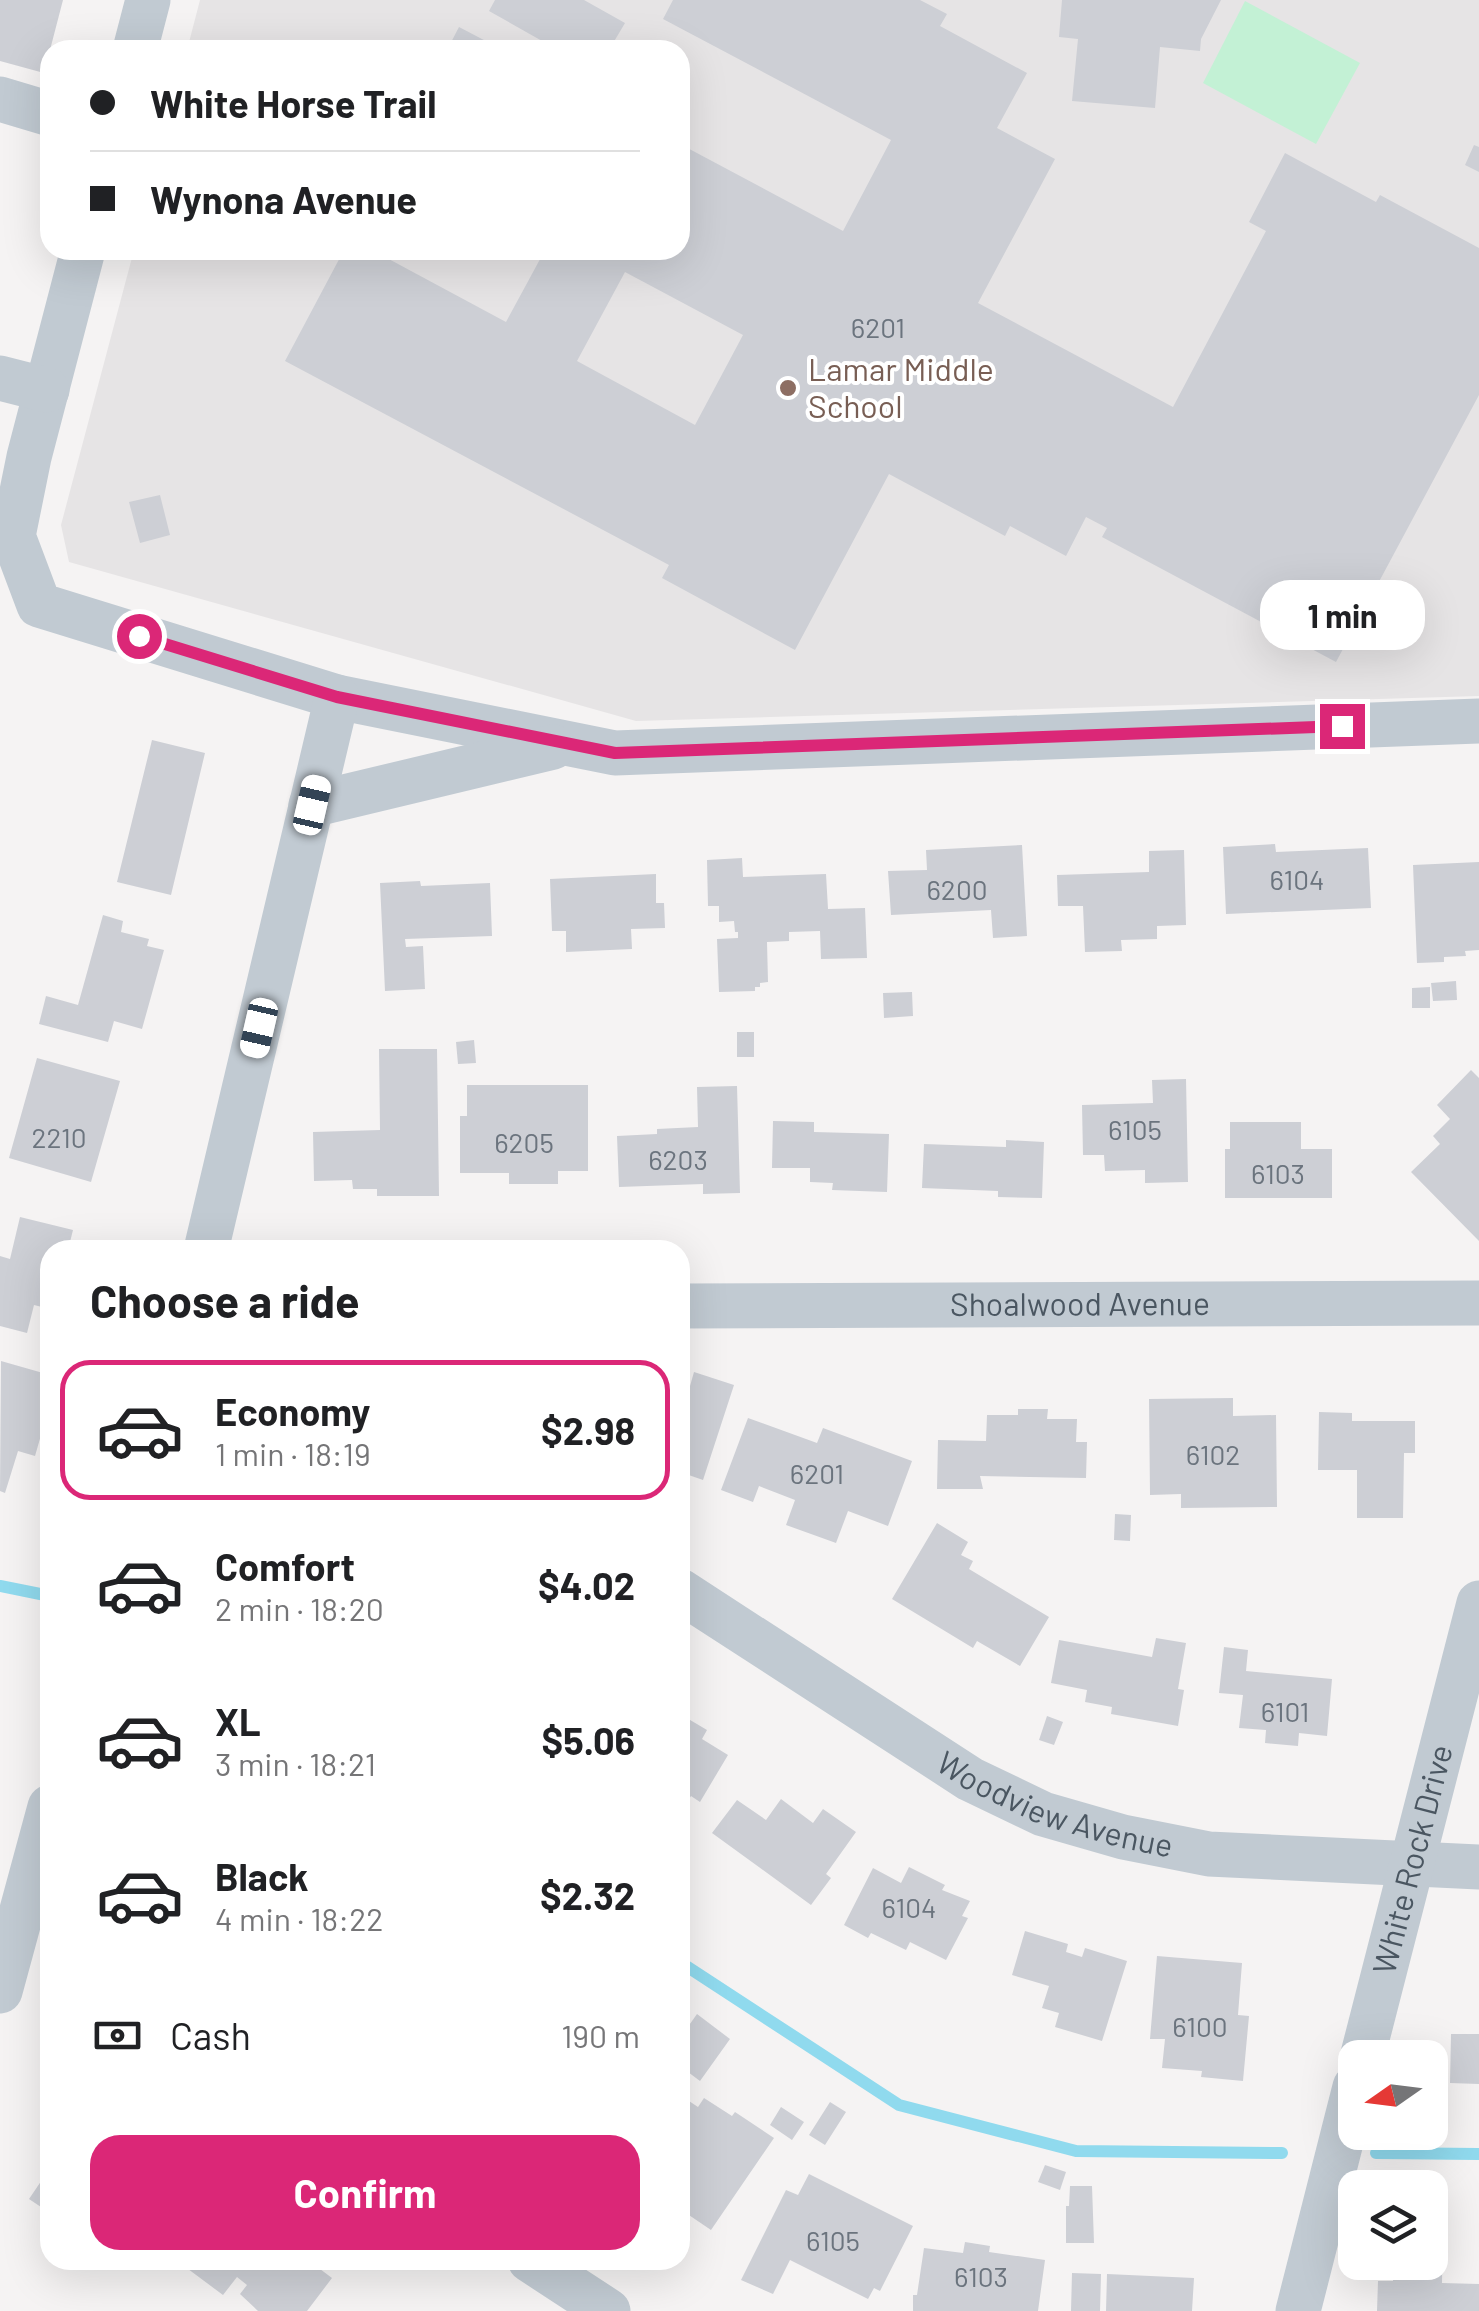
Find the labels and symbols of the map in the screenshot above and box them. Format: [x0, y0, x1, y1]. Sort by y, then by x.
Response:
house number: 6201 [851, 310, 905, 344]
place label: Lamar Middle School [808, 349, 994, 424]
marker: Lamar Middle School [777, 377, 799, 399]
callout: 1 min [1260, 581, 1424, 651]
route start [117, 614, 162, 659]
route end [1320, 704, 1365, 749]
car [291, 772, 333, 838]
house number: 6104 [1270, 862, 1324, 896]
house number: 6200 [926, 872, 988, 906]
car [238, 995, 280, 1061]
house number: 6105 [1108, 1112, 1162, 1146]
house number: 2210 [31, 1120, 87, 1154]
house number: 6205 [494, 1125, 554, 1159]
house number: 6203 [648, 1142, 708, 1176]
house number: 6103 [1251, 1156, 1305, 1190]
street label: Shoalwood Avenue [950, 1283, 1210, 1322]
house number: 6102 [1186, 1437, 1240, 1471]
house number: 6201 [790, 1456, 844, 1490]
house number: 6101 [1261, 1694, 1309, 1728]
street label: White Rock Drive [1363, 1740, 1459, 1978]
street label: Woodview Avenue [931, 1742, 1176, 1863]
house number: 6104 [882, 1890, 936, 1924]
house number: 6100 [1172, 2009, 1228, 2043]
north arrow [1338, 2040, 1448, 2150]
house number: 6105 [806, 2223, 860, 2257]
house number: 6103 [954, 2259, 1008, 2293]

